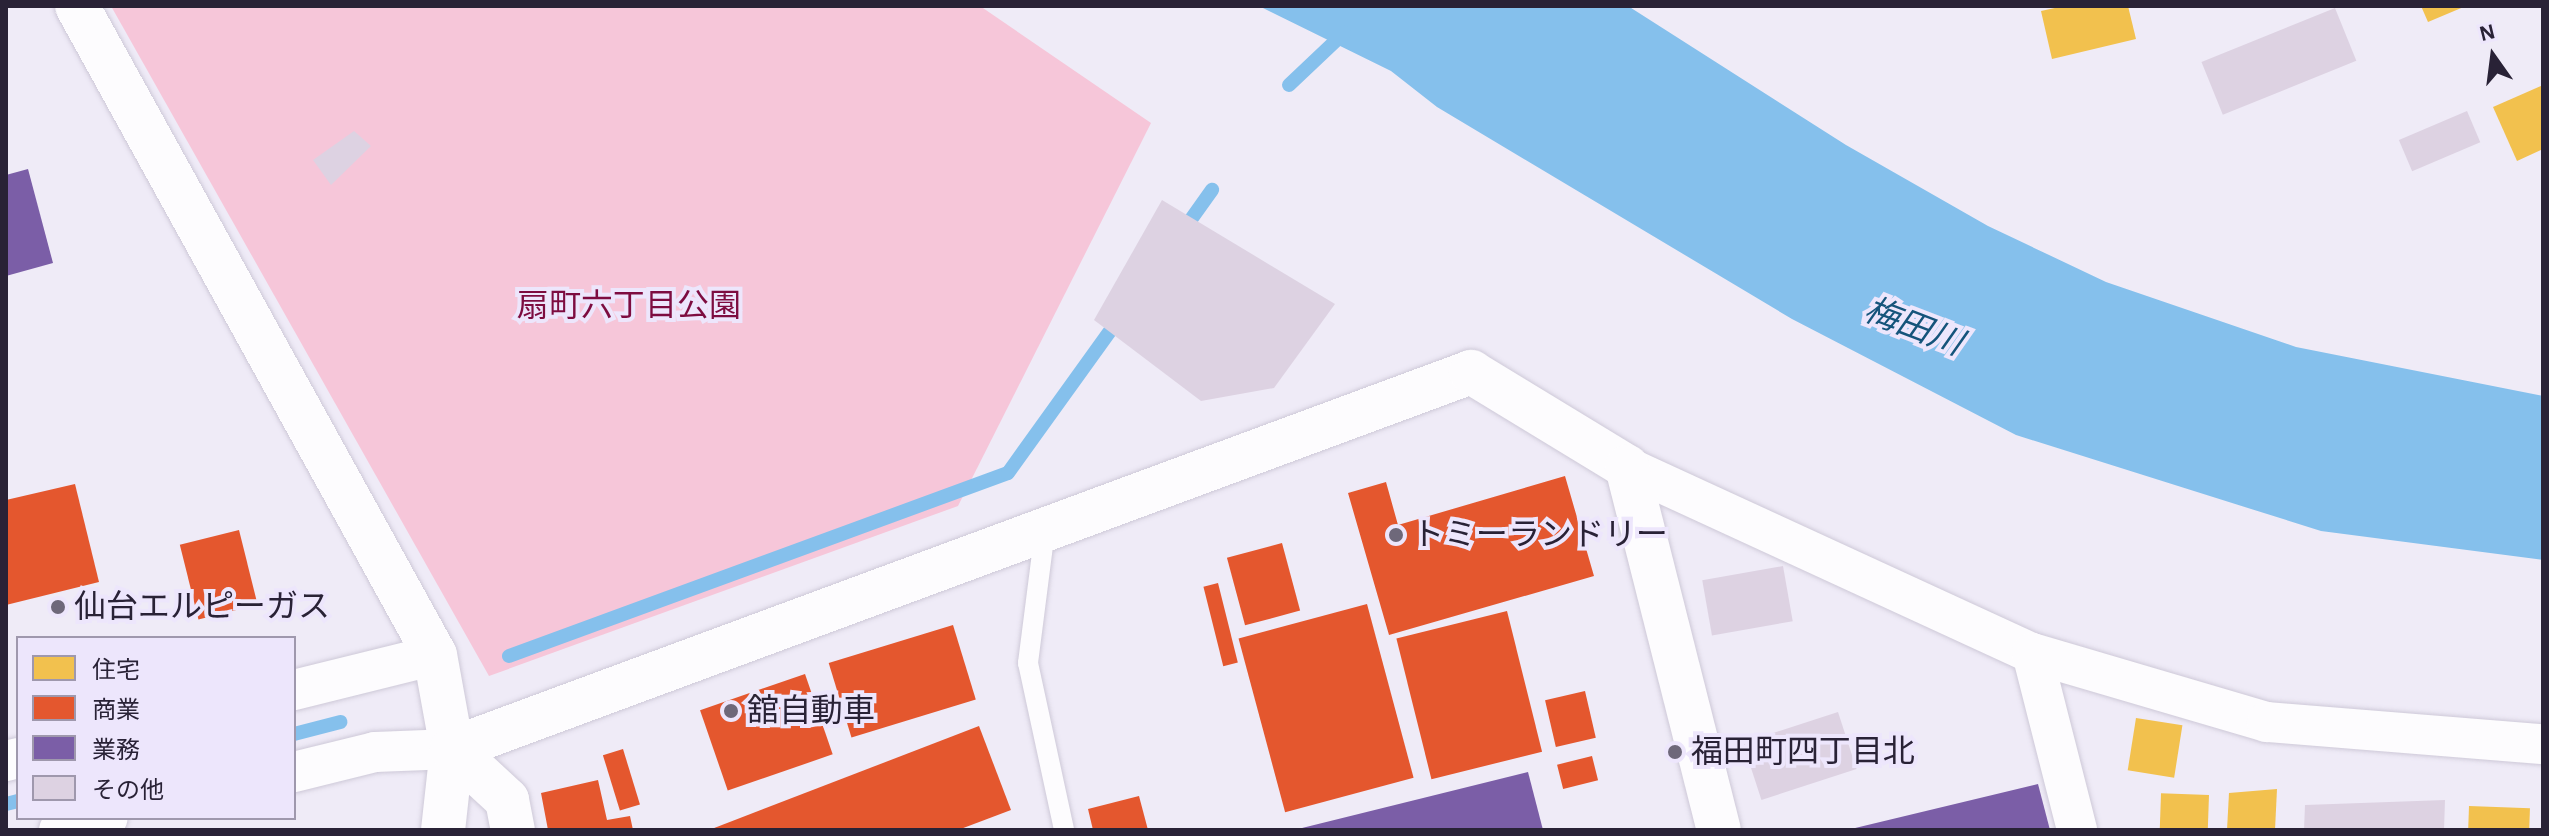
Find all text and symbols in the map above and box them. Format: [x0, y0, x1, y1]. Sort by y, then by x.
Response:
north arrow [2453, 16, 2533, 96]
text: N [2477, 20, 2497, 45]
park label: 扇町六丁目公園 [517, 287, 741, 325]
water label: 梅田川 [1858, 291, 1968, 365]
place label: トミーランドリー [1412, 516, 1668, 554]
marker: トミーランドリー [1387, 526, 1405, 544]
place label: 仙台エルピーガス [74, 588, 330, 626]
marker: 仙台エルピーガス [49, 598, 67, 616]
legend [16, 636, 296, 820]
text: 住宅 [92, 659, 140, 683]
place label: 舘自動車 [747, 692, 875, 730]
text: 商業 [92, 699, 140, 723]
marker: 舘自動車 [722, 702, 740, 720]
place label: 福田町四丁目北 [1691, 733, 1915, 771]
text: 業務 [92, 739, 140, 763]
marker: 福田町四丁目北 [1666, 743, 1684, 761]
text: その他 [92, 779, 164, 803]

